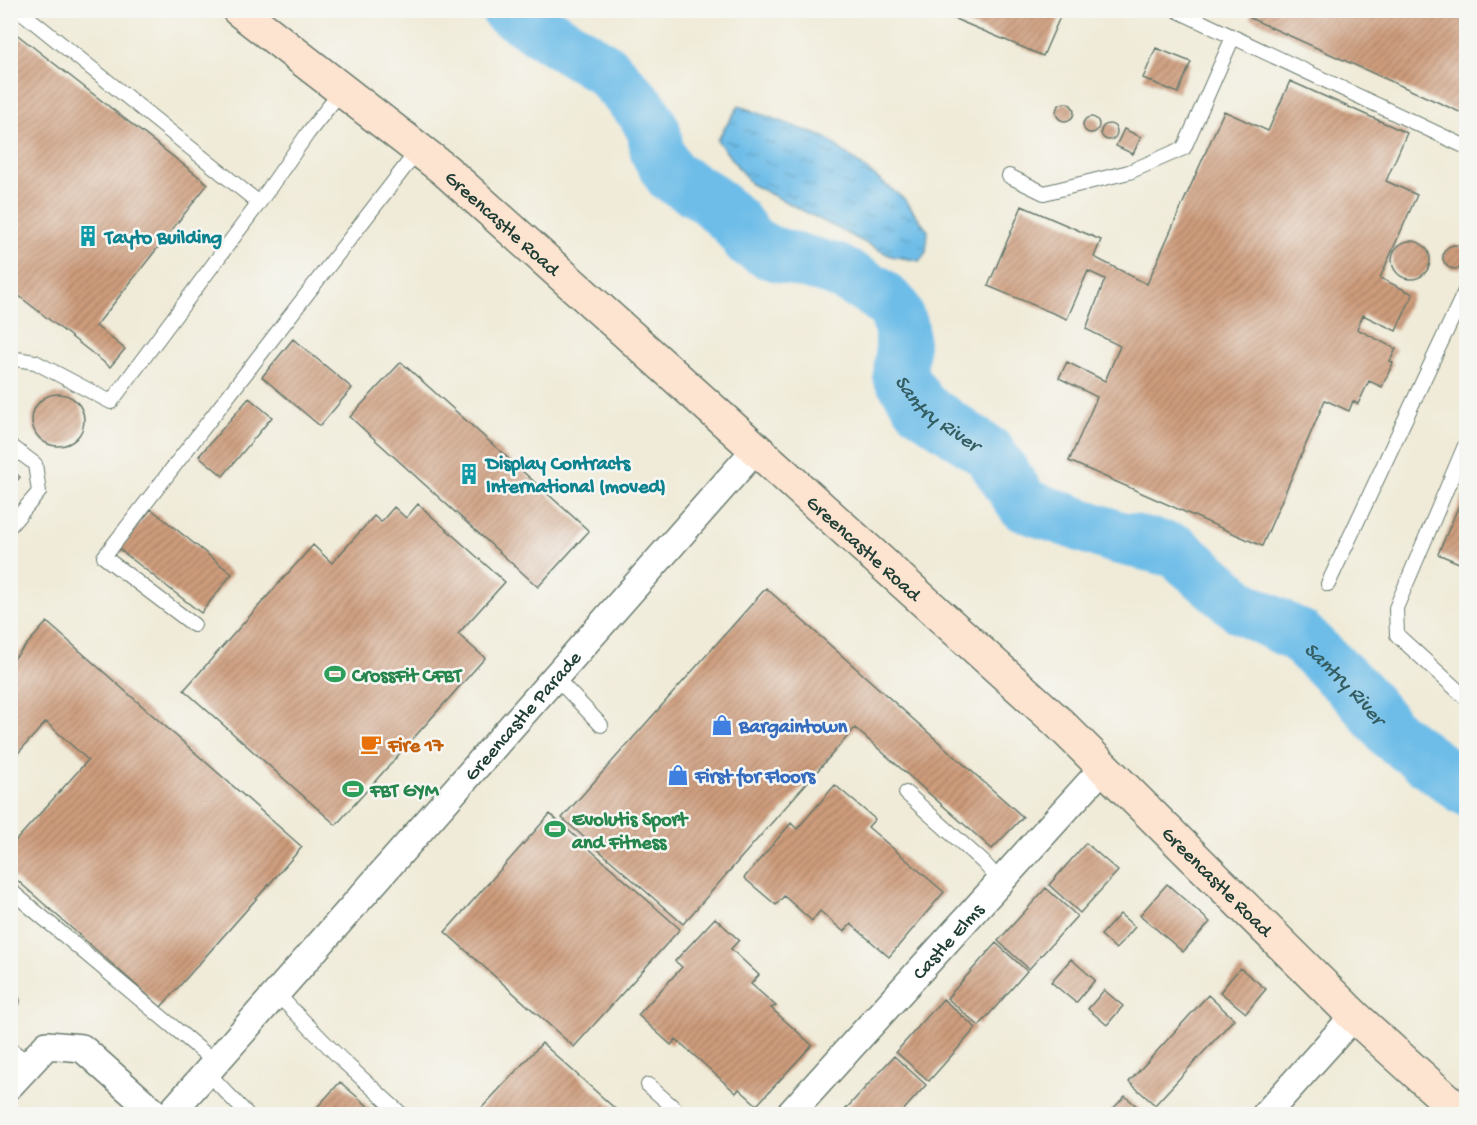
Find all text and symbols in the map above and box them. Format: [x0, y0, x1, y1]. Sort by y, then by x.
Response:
street label: Greencastle Road [439, 167, 565, 284]
building icon: Tayto Building [76, 224, 100, 248]
place label: Tayto Building [103, 228, 222, 251]
water label: Santry River [887, 372, 987, 462]
place label: Display Contracts International (moved) [484, 454, 666, 500]
building icon: Display Contracts International (moved) [457, 462, 481, 486]
street label: Greencastle Road [800, 492, 926, 609]
water label: Santry River [1297, 639, 1391, 735]
street label: Greencastle Parade [461, 647, 588, 787]
sports icon: CrossFit CFBT [323, 662, 347, 686]
place label: CrossFit CFBT [351, 666, 463, 689]
shop icon: Bargaintown [710, 713, 734, 737]
place label: Bargaintown [738, 717, 848, 740]
cafe icon: Fire 17 [359, 732, 383, 756]
place label: Fire 17 [387, 736, 445, 759]
shop icon: First for Floors [666, 763, 690, 787]
place label: First for Floors [694, 767, 817, 790]
sports icon: FBT GYM [341, 777, 365, 801]
place label: FBT GYM [369, 781, 440, 804]
place label: Evolutis Sport and Fitness [571, 810, 689, 856]
sports icon: Evolutis Sport and Fitness [543, 817, 567, 841]
street label: Greencastle Road [1155, 823, 1277, 945]
street label: Castle Elms [909, 899, 991, 986]

